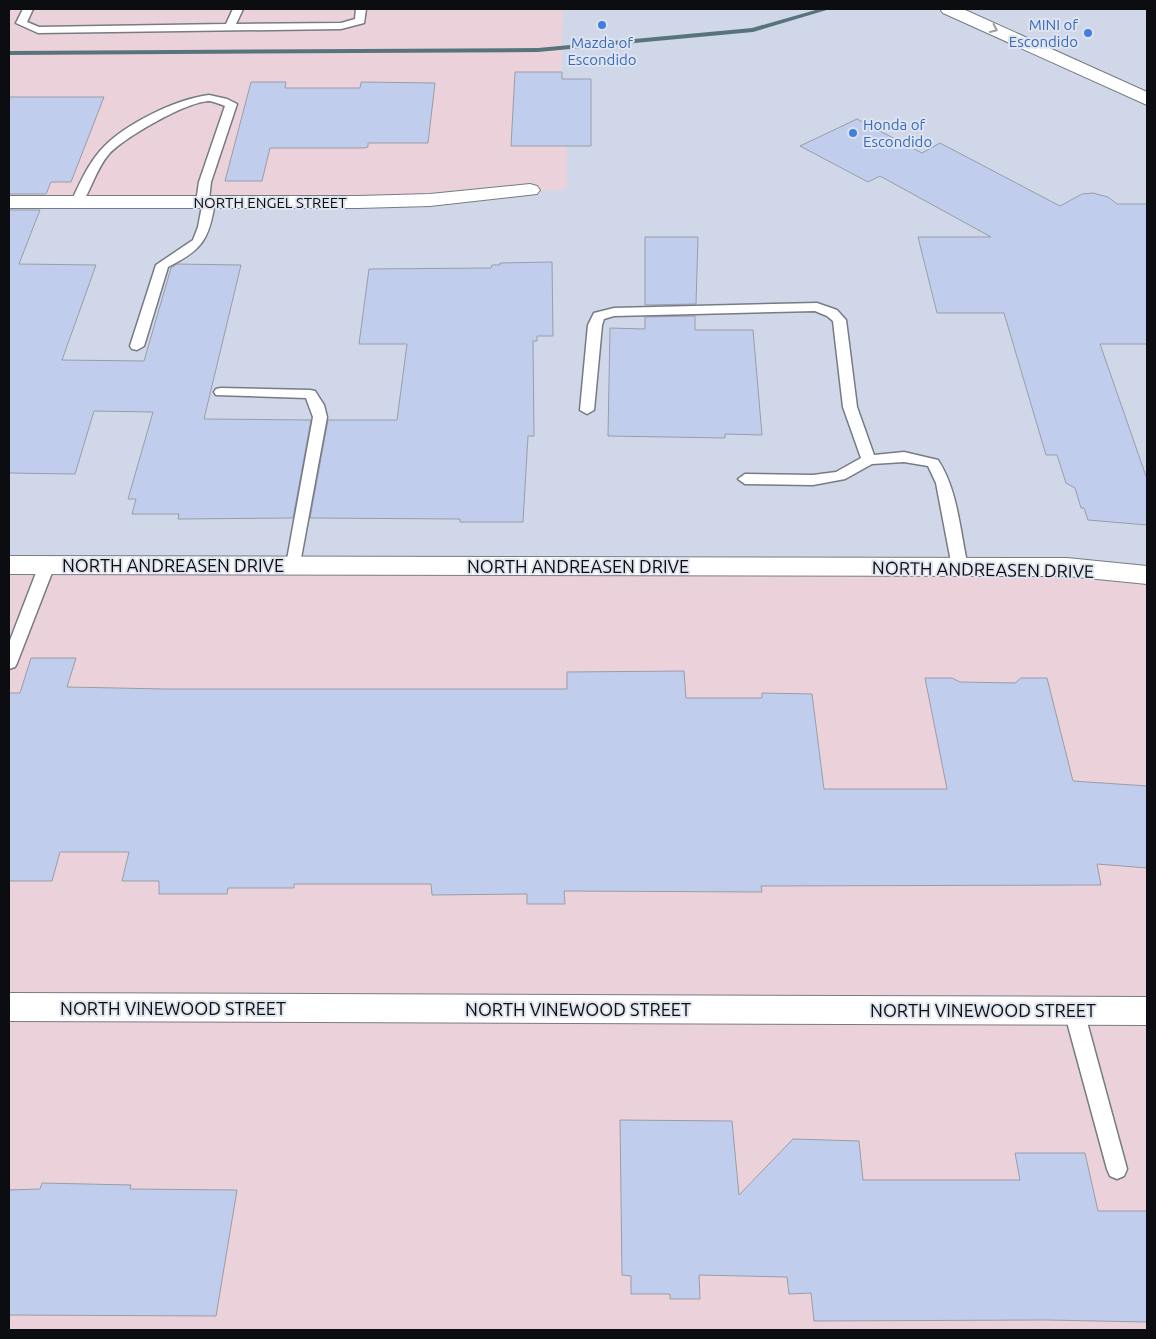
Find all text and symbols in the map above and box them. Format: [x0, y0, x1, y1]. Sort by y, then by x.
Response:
place label: MINI of Escondido [1009, 16, 1078, 50]
marker: Mazda of Escondido [596, 19, 608, 31]
one-way arrow [989, 23, 998, 33]
marker: MINI of Escondido [1082, 27, 1094, 39]
place label: Mazda of Escondido [567, 34, 637, 68]
place label: Honda of Escondido [863, 116, 932, 150]
marker: Honda of Escondido [847, 127, 859, 139]
street label: NORTH ENGEL STREET [193, 194, 347, 211]
street label: NORTH ANDREASEN DRIVE [62, 555, 284, 575]
street label: NORTH ANDREASEN DRIVE [467, 556, 689, 576]
street label: NORTH ANDREASEN DRIVE [872, 557, 1094, 581]
street label: NORTH VINEWOOD STREET [60, 998, 286, 1018]
street label: NORTH VINEWOOD STREET [465, 999, 691, 1019]
street label: NORTH VINEWOOD STREET [870, 1000, 1096, 1020]

